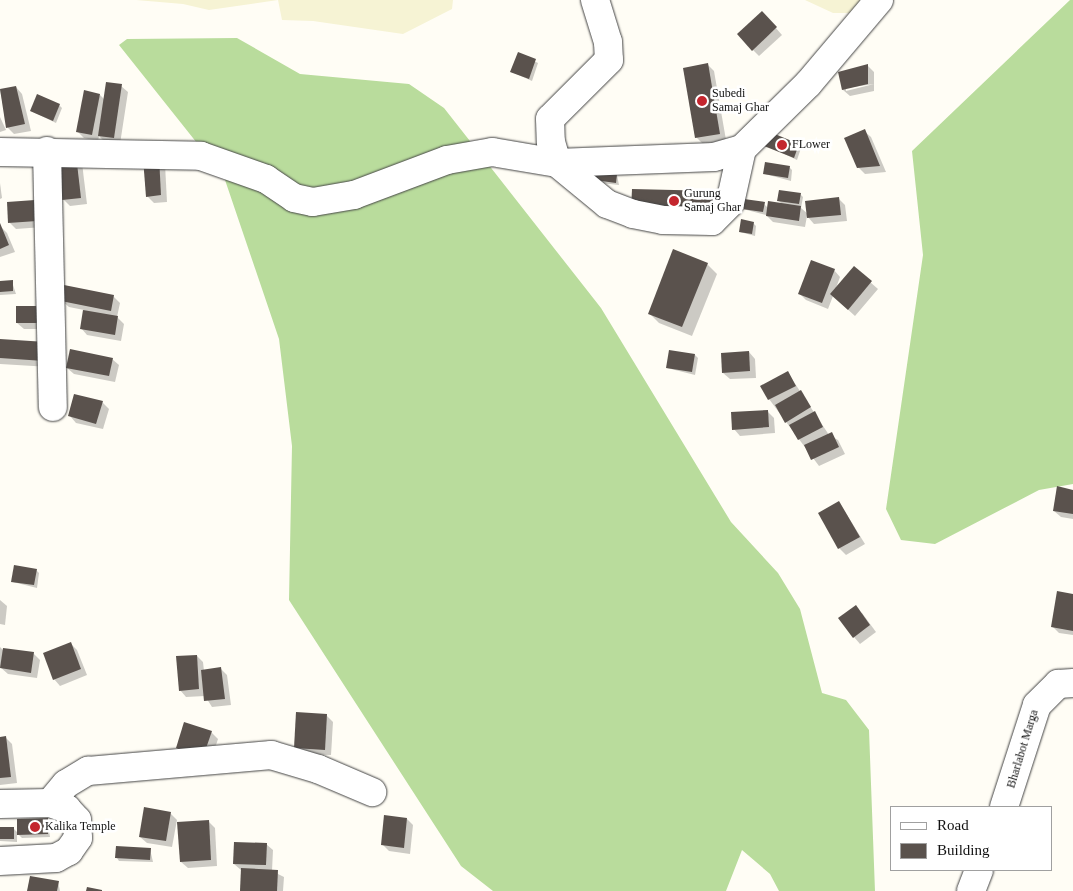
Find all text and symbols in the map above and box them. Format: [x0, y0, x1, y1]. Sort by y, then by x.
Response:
place label: Subedi Samaj Ghar [712, 87, 769, 115]
marker: Subedi Samaj Ghar [696, 95, 708, 107]
place label: FLower [792, 138, 830, 152]
marker: FLower [776, 139, 788, 151]
place label: Gurung Samaj Ghar [684, 187, 741, 215]
marker: Gurung Samaj Ghar [668, 195, 680, 207]
street label: Bharlabot Marga [1004, 708, 1042, 790]
legend [890, 806, 1053, 871]
text: Road [937, 817, 969, 833]
place label: Kalika Temple [45, 820, 116, 834]
marker: Kalika Temple [29, 821, 41, 833]
text: Building [937, 842, 990, 858]

